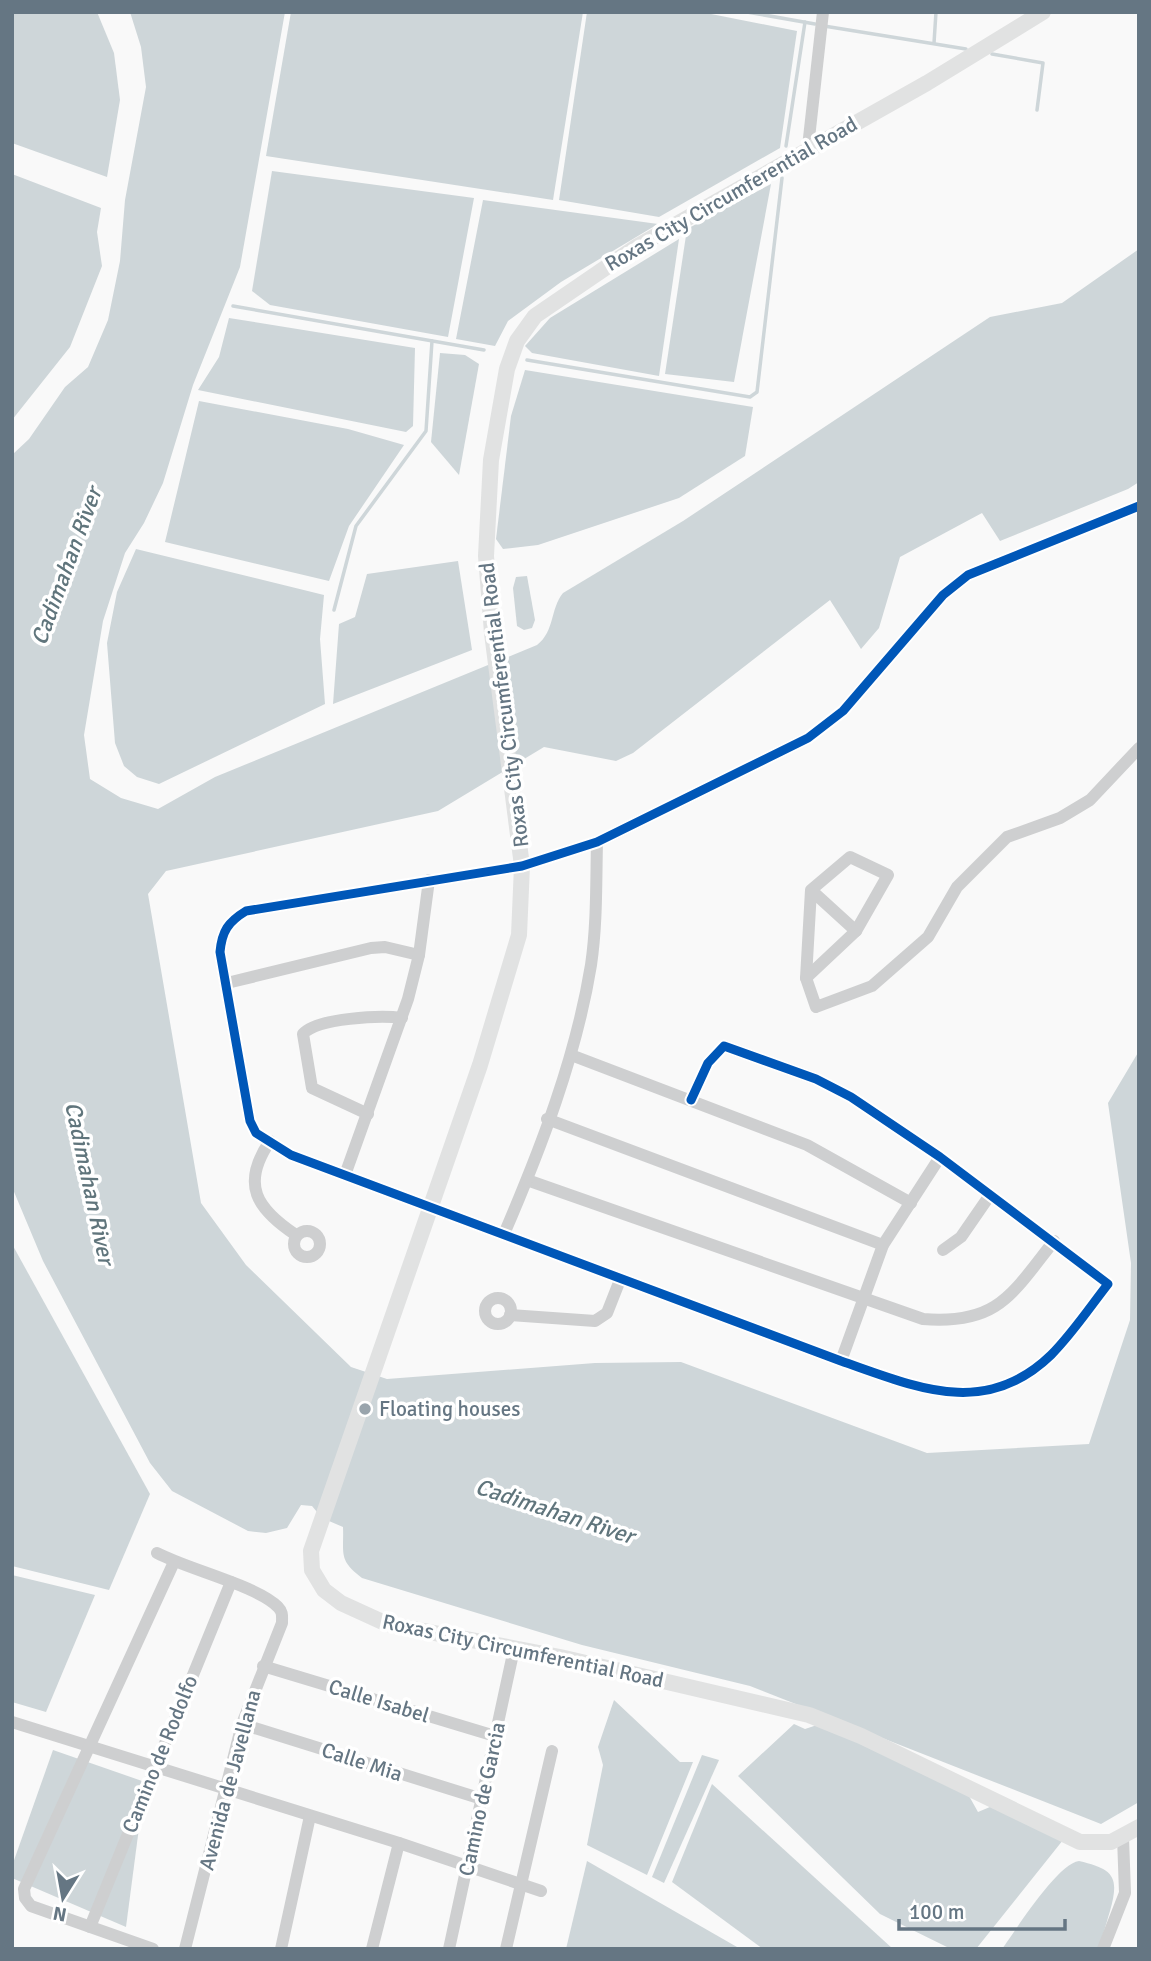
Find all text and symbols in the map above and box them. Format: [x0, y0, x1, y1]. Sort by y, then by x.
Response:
street label: Roxas City Circumferential Road [600, 111, 862, 277]
water label: Cadimahan River [25, 480, 110, 649]
street label: Roxas City Circumferential Road [474, 561, 534, 849]
water label: Cadimahan River [58, 1099, 122, 1270]
place label: Floating houses [379, 1396, 520, 1422]
marker: Floating houses [357, 1401, 373, 1417]
water label: Cadimahan River [472, 1472, 641, 1552]
street label: Roxas City Circumferential Road [380, 1608, 666, 1694]
street label: Camino de Rodolfo [116, 1671, 204, 1837]
street label: Calle Isabel [325, 1673, 433, 1729]
street label: Avenida de Javellana [193, 1687, 267, 1873]
street label: Camino de Garcia [453, 1720, 511, 1878]
street label: Calle Mia [318, 1737, 406, 1787]
north arrow [28, 1863, 98, 1933]
scale bar [899, 1888, 1065, 1932]
text: 100 m [909, 1899, 964, 1925]
text: N [51, 1901, 69, 1927]

